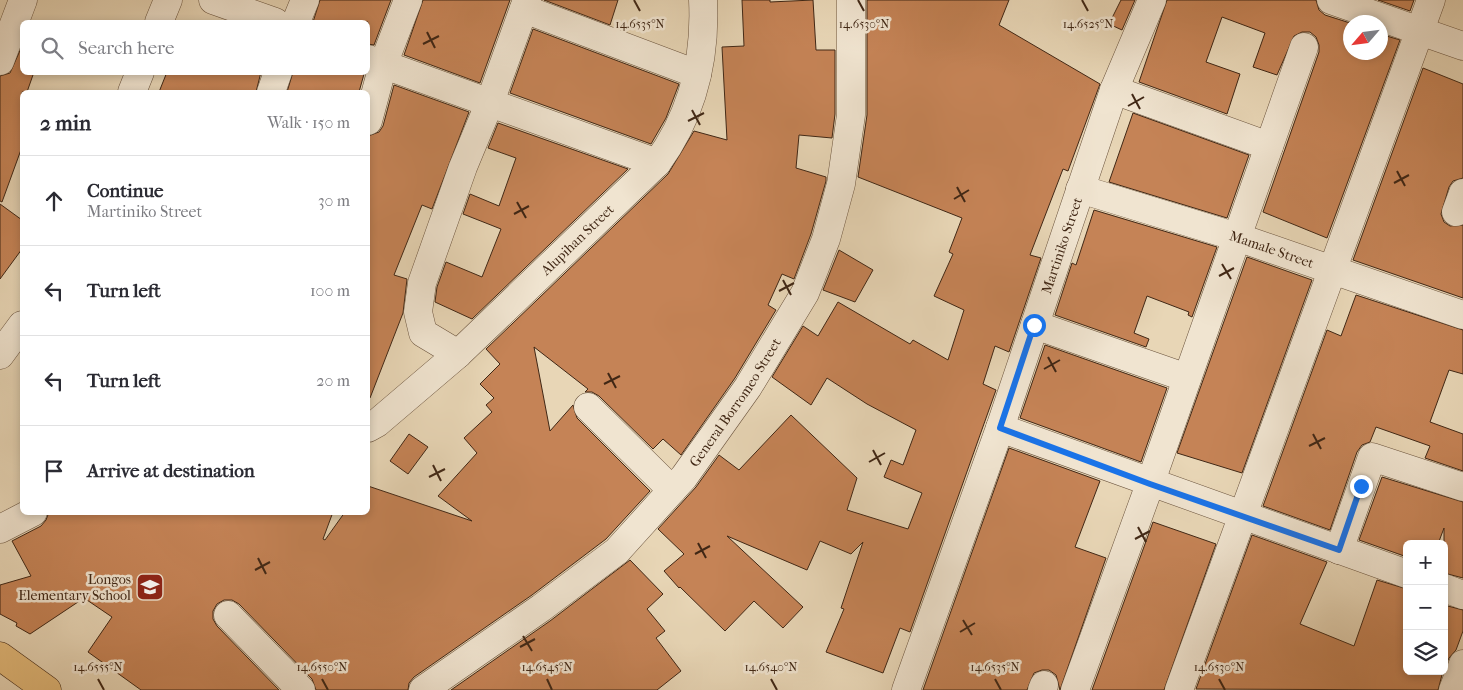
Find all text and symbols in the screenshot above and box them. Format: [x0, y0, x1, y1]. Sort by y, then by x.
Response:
north arrow [1343, 15, 1388, 60]
text: 14.6535°N [615, 17, 665, 31]
text: 14.6530°N [839, 17, 889, 31]
text: 14.6525°N [1063, 17, 1113, 31]
search box [20, 20, 370, 75]
icon: search [38, 34, 66, 62]
text: Search here [78, 37, 174, 59]
text: 2 min [40, 111, 91, 135]
text: Walk · 150 m [267, 113, 350, 132]
text: Continue [87, 180, 163, 202]
icon: ahead [40, 187, 68, 215]
text: 30 m [318, 191, 350, 210]
street label: Martiniko Street [1037, 195, 1086, 296]
street label: Alupihan Street [536, 201, 617, 279]
text: Martiniko Street [87, 202, 202, 221]
street label: Mamale Street [1228, 227, 1316, 271]
icon: left [40, 277, 68, 305]
text: Turn left [87, 280, 161, 302]
text: 100 m [310, 281, 350, 300]
route start [1023, 314, 1046, 337]
street label: General Borromeo Street [686, 335, 784, 470]
icon: left [40, 367, 68, 395]
text: Turn left [87, 370, 161, 392]
text: 20 m [316, 371, 350, 390]
icon: arrive [40, 457, 68, 485]
text: Arrive at destination [87, 460, 255, 482]
route end [1350, 475, 1373, 498]
map controls [1403, 540, 1448, 675]
button: + [1403, 540, 1448, 585]
place label: Longos Elementary School [18, 571, 131, 604]
school or university icon: Longos Elementary School [135, 572, 165, 602]
button: − [1403, 585, 1448, 630]
button: layers [1403, 630, 1448, 675]
text: 14.6555°N [73, 660, 123, 674]
text: 14.6550°N [297, 660, 347, 674]
text: 14.6545°N [521, 660, 573, 674]
text: 14.6540°N [745, 660, 797, 674]
text: 14.6535°N [970, 660, 1020, 674]
text: 14.6530°N [1194, 660, 1244, 674]

